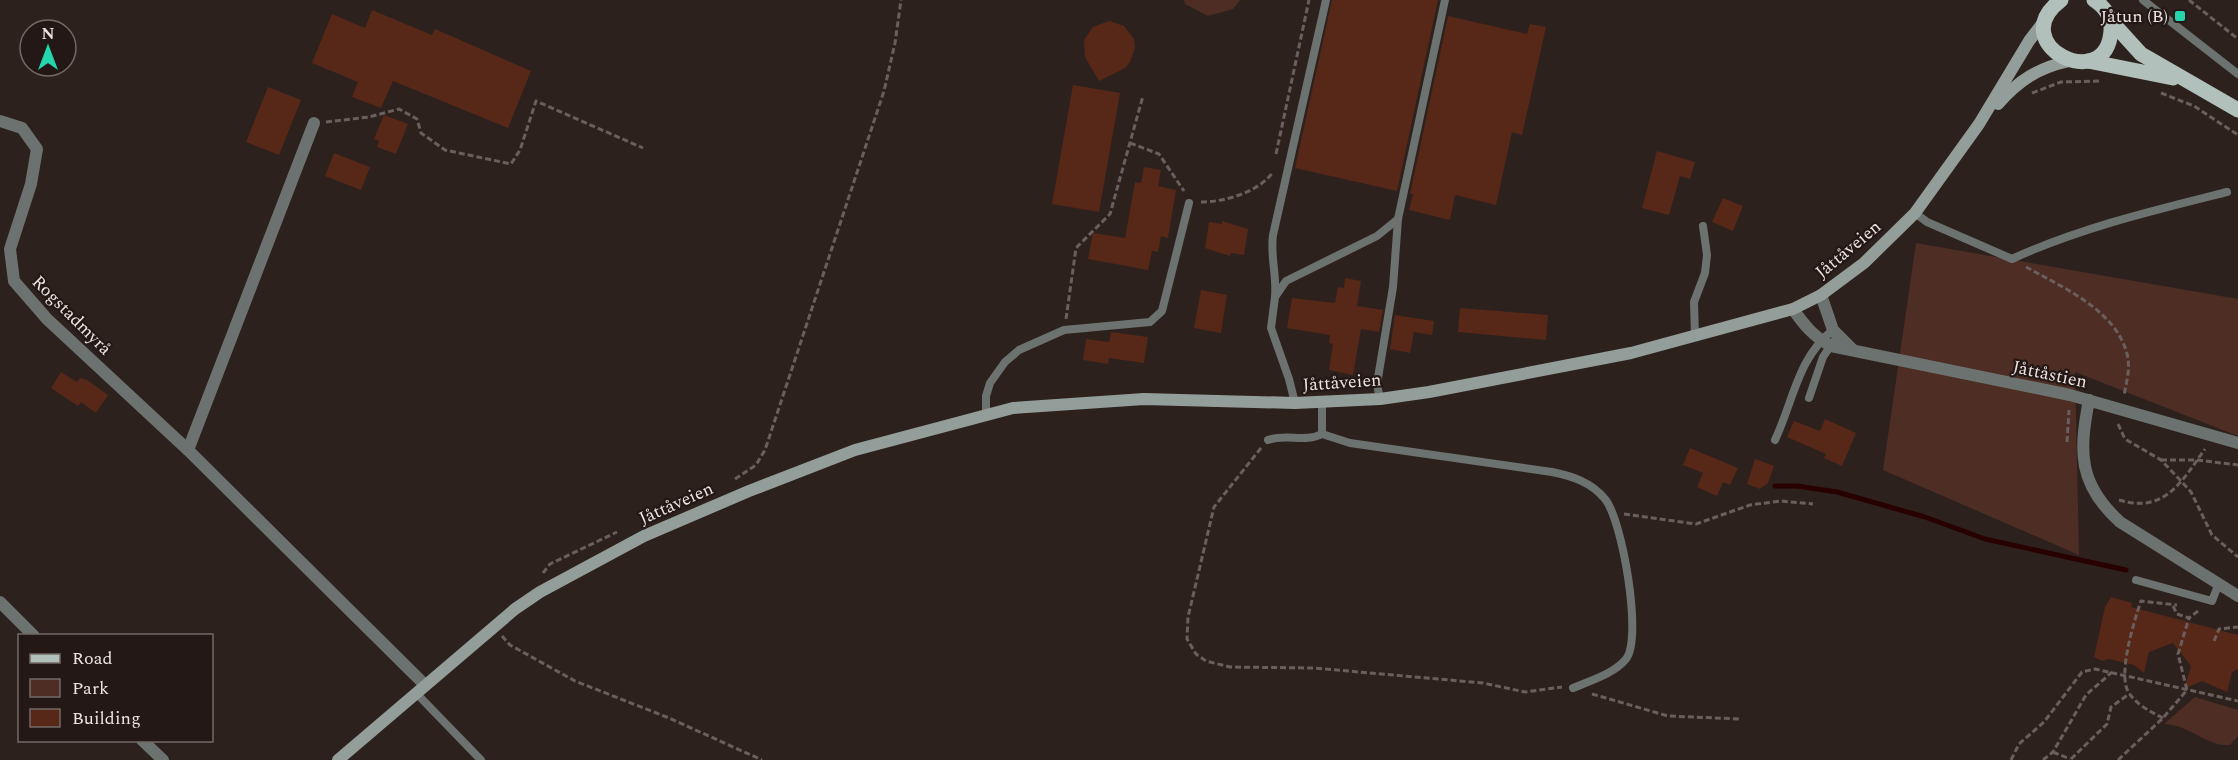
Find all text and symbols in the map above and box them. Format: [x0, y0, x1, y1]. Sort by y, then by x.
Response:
place label: Jåtun (B) [2100, 3, 2168, 30]
marker: Jåtun (B) [2173, 9, 2187, 23]
north arrow [18, 18, 78, 78]
text: N [41, 22, 55, 46]
street label: Jåttåveien [1809, 214, 1887, 285]
street label: Rogstadmyrå [25, 269, 118, 362]
street label: Jåttåstien [2010, 353, 2090, 396]
street label: Jåttåveien [1302, 366, 1382, 399]
street label: Jåttåveien [635, 475, 718, 532]
legend [18, 634, 213, 742]
text: Road [72, 645, 113, 672]
text: Park [72, 675, 109, 702]
text: Building [72, 705, 141, 732]

